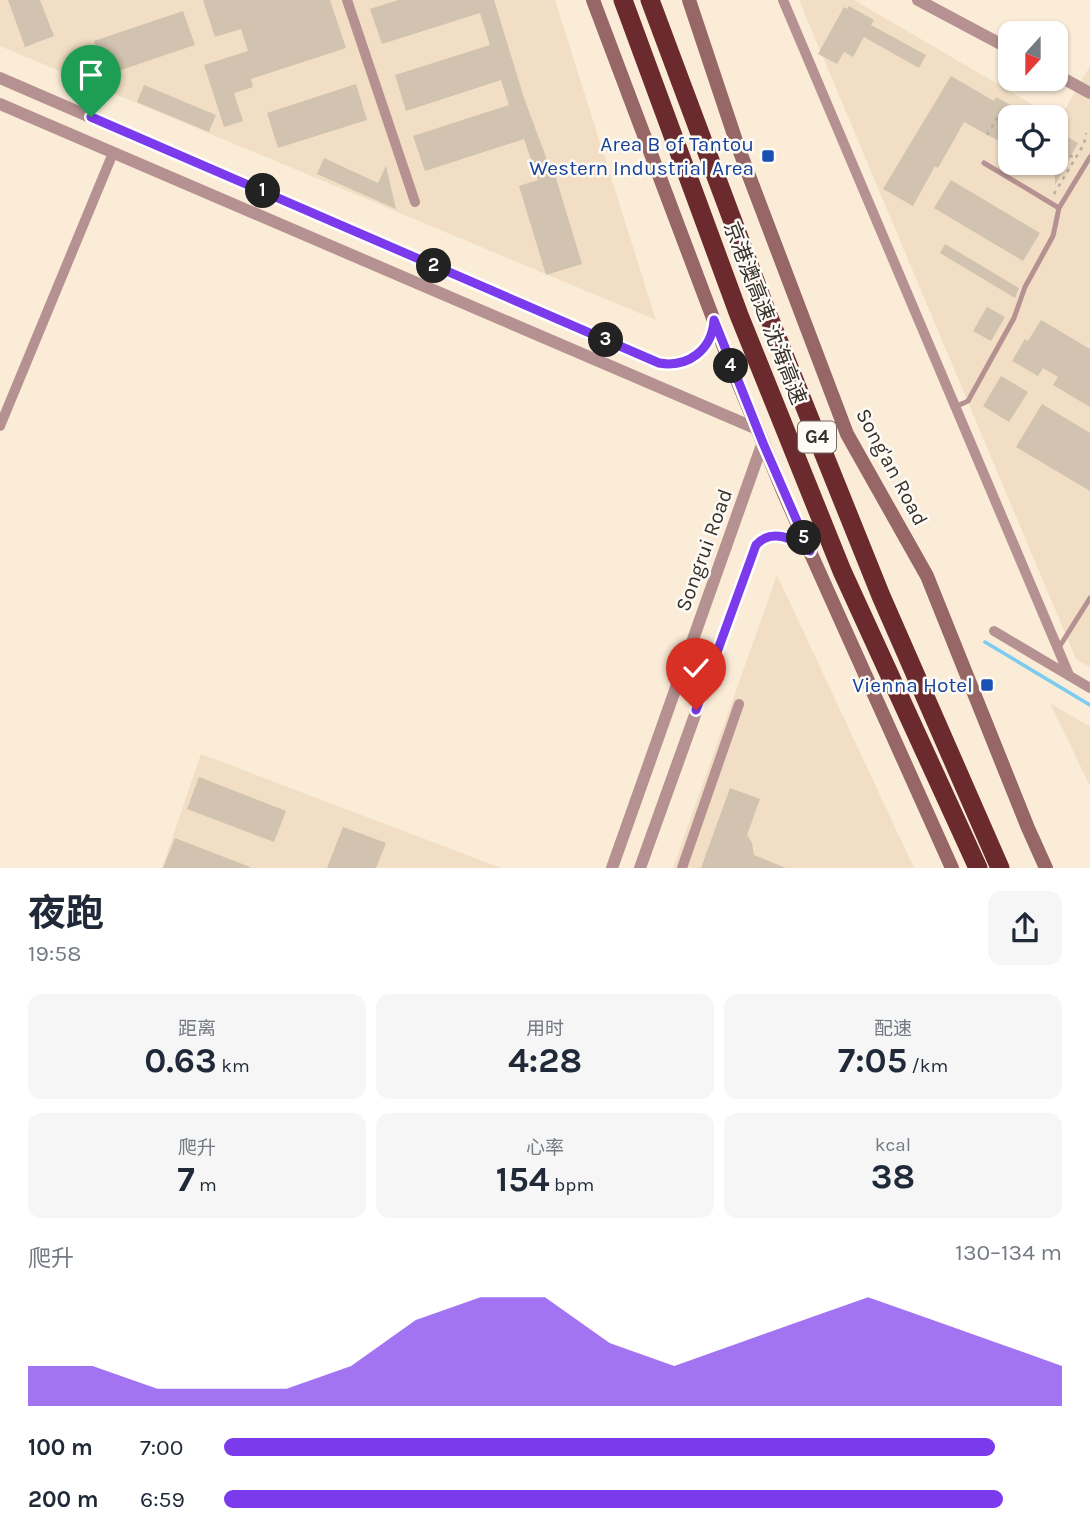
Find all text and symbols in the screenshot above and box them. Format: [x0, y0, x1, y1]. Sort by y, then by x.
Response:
north arrow [998, 21, 1068, 91]
map controls [998, 21, 1068, 175]
pin [61, 45, 121, 117]
icon: arrive [72, 56, 110, 94]
button: locate [998, 105, 1068, 175]
place label: Area B of Tantou Western Industrial Area [529, 132, 754, 180]
marker: Area B of Tantou Western Industrial Area [760, 148, 776, 164]
pin: 1 [246, 174, 280, 208]
text: 1 [259, 179, 266, 201]
street label: 京港澳高速 沈海高速 [719, 218, 811, 408]
pin: 2 [416, 248, 452, 284]
text: 2 [428, 254, 439, 276]
pin: 3 [588, 322, 624, 358]
text: 3 [600, 328, 611, 350]
pin: 4 [714, 348, 748, 384]
text: 4 [725, 354, 736, 376]
street label: Song'an Road [851, 404, 933, 530]
road number: G4 [798, 422, 836, 452]
street label: Songrui Road [671, 485, 737, 615]
pin: 5 [786, 520, 822, 556]
text: 5 [798, 526, 809, 548]
pin [666, 638, 726, 710]
icon: check [677, 649, 715, 687]
place label: Vienna Hotel [852, 673, 973, 697]
marker: Vienna Hotel [979, 677, 995, 693]
text: 夜跑 [28, 891, 104, 936]
button: share [988, 891, 1062, 965]
text: 19:58 [28, 940, 81, 967]
text: 距离 [178, 1018, 216, 1040]
text: 用时 [526, 1018, 564, 1040]
text: 配速 [874, 1018, 912, 1040]
text: 0.63 [144, 1040, 217, 1081]
text: 4:28 [508, 1040, 582, 1081]
text: 7:05 [838, 1040, 907, 1081]
text: km [217, 1055, 250, 1077]
text: /km [907, 1055, 948, 1077]
text: kcal [875, 1134, 911, 1156]
text: 爬升 [178, 1137, 216, 1159]
text: 心率 [526, 1137, 564, 1159]
text: 38 [871, 1156, 915, 1197]
text: 7 [177, 1159, 195, 1200]
text: 154 [496, 1159, 550, 1200]
text: m [195, 1174, 217, 1196]
text: bpm [550, 1174, 594, 1196]
text: 130–134 m [955, 1239, 1062, 1266]
text: 爬升 [28, 1245, 74, 1272]
text: 100 m [28, 1434, 93, 1461]
text: 7:00 [140, 1434, 183, 1461]
text: 200 m [28, 1486, 99, 1513]
text: 6:59 [140, 1486, 185, 1513]

